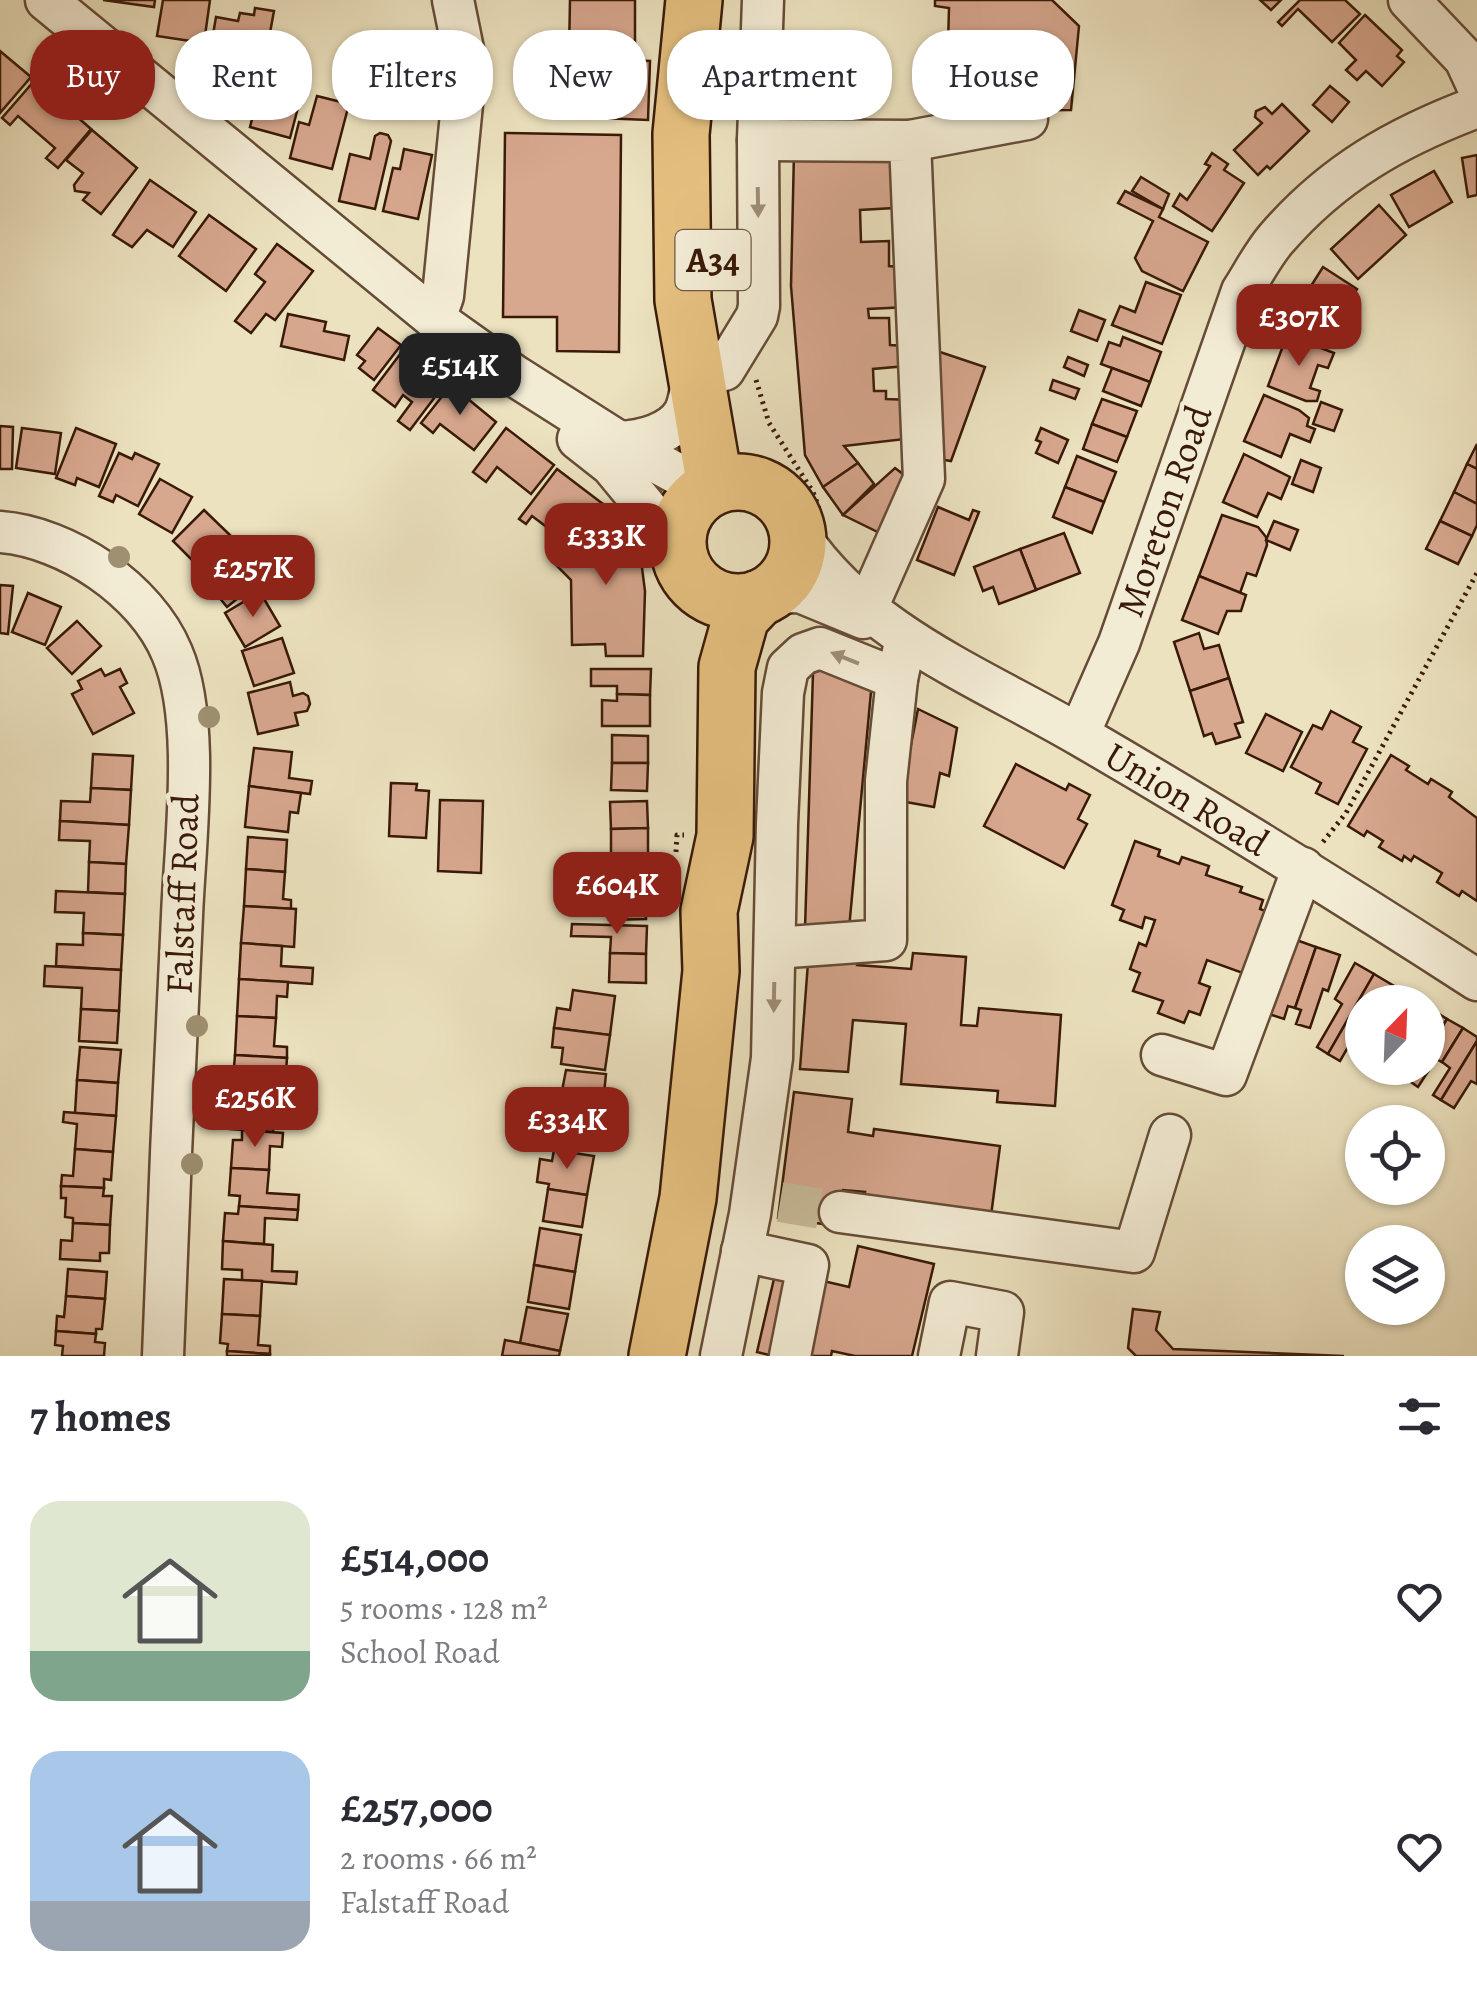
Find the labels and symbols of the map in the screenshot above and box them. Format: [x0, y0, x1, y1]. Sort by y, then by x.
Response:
one-way arrow [750, 187, 766, 219]
road number: A34 [676, 230, 750, 290]
pin: £307K [1229, 284, 1369, 369]
pin: £514K [390, 333, 530, 418]
street label: Moreton Road [1104, 398, 1225, 624]
pin: £333K [536, 503, 676, 588]
pin: £257K [183, 535, 323, 620]
one-way arrow [830, 650, 860, 666]
street label: Union Road [1095, 730, 1279, 869]
street label: Falstaff Road [153, 792, 212, 995]
pin: £604K [547, 852, 687, 937]
one-way arrow [765, 981, 781, 1013]
north arrow [1345, 985, 1445, 1085]
pin: £256K [185, 1065, 325, 1150]
pin: £334K [497, 1087, 637, 1172]

